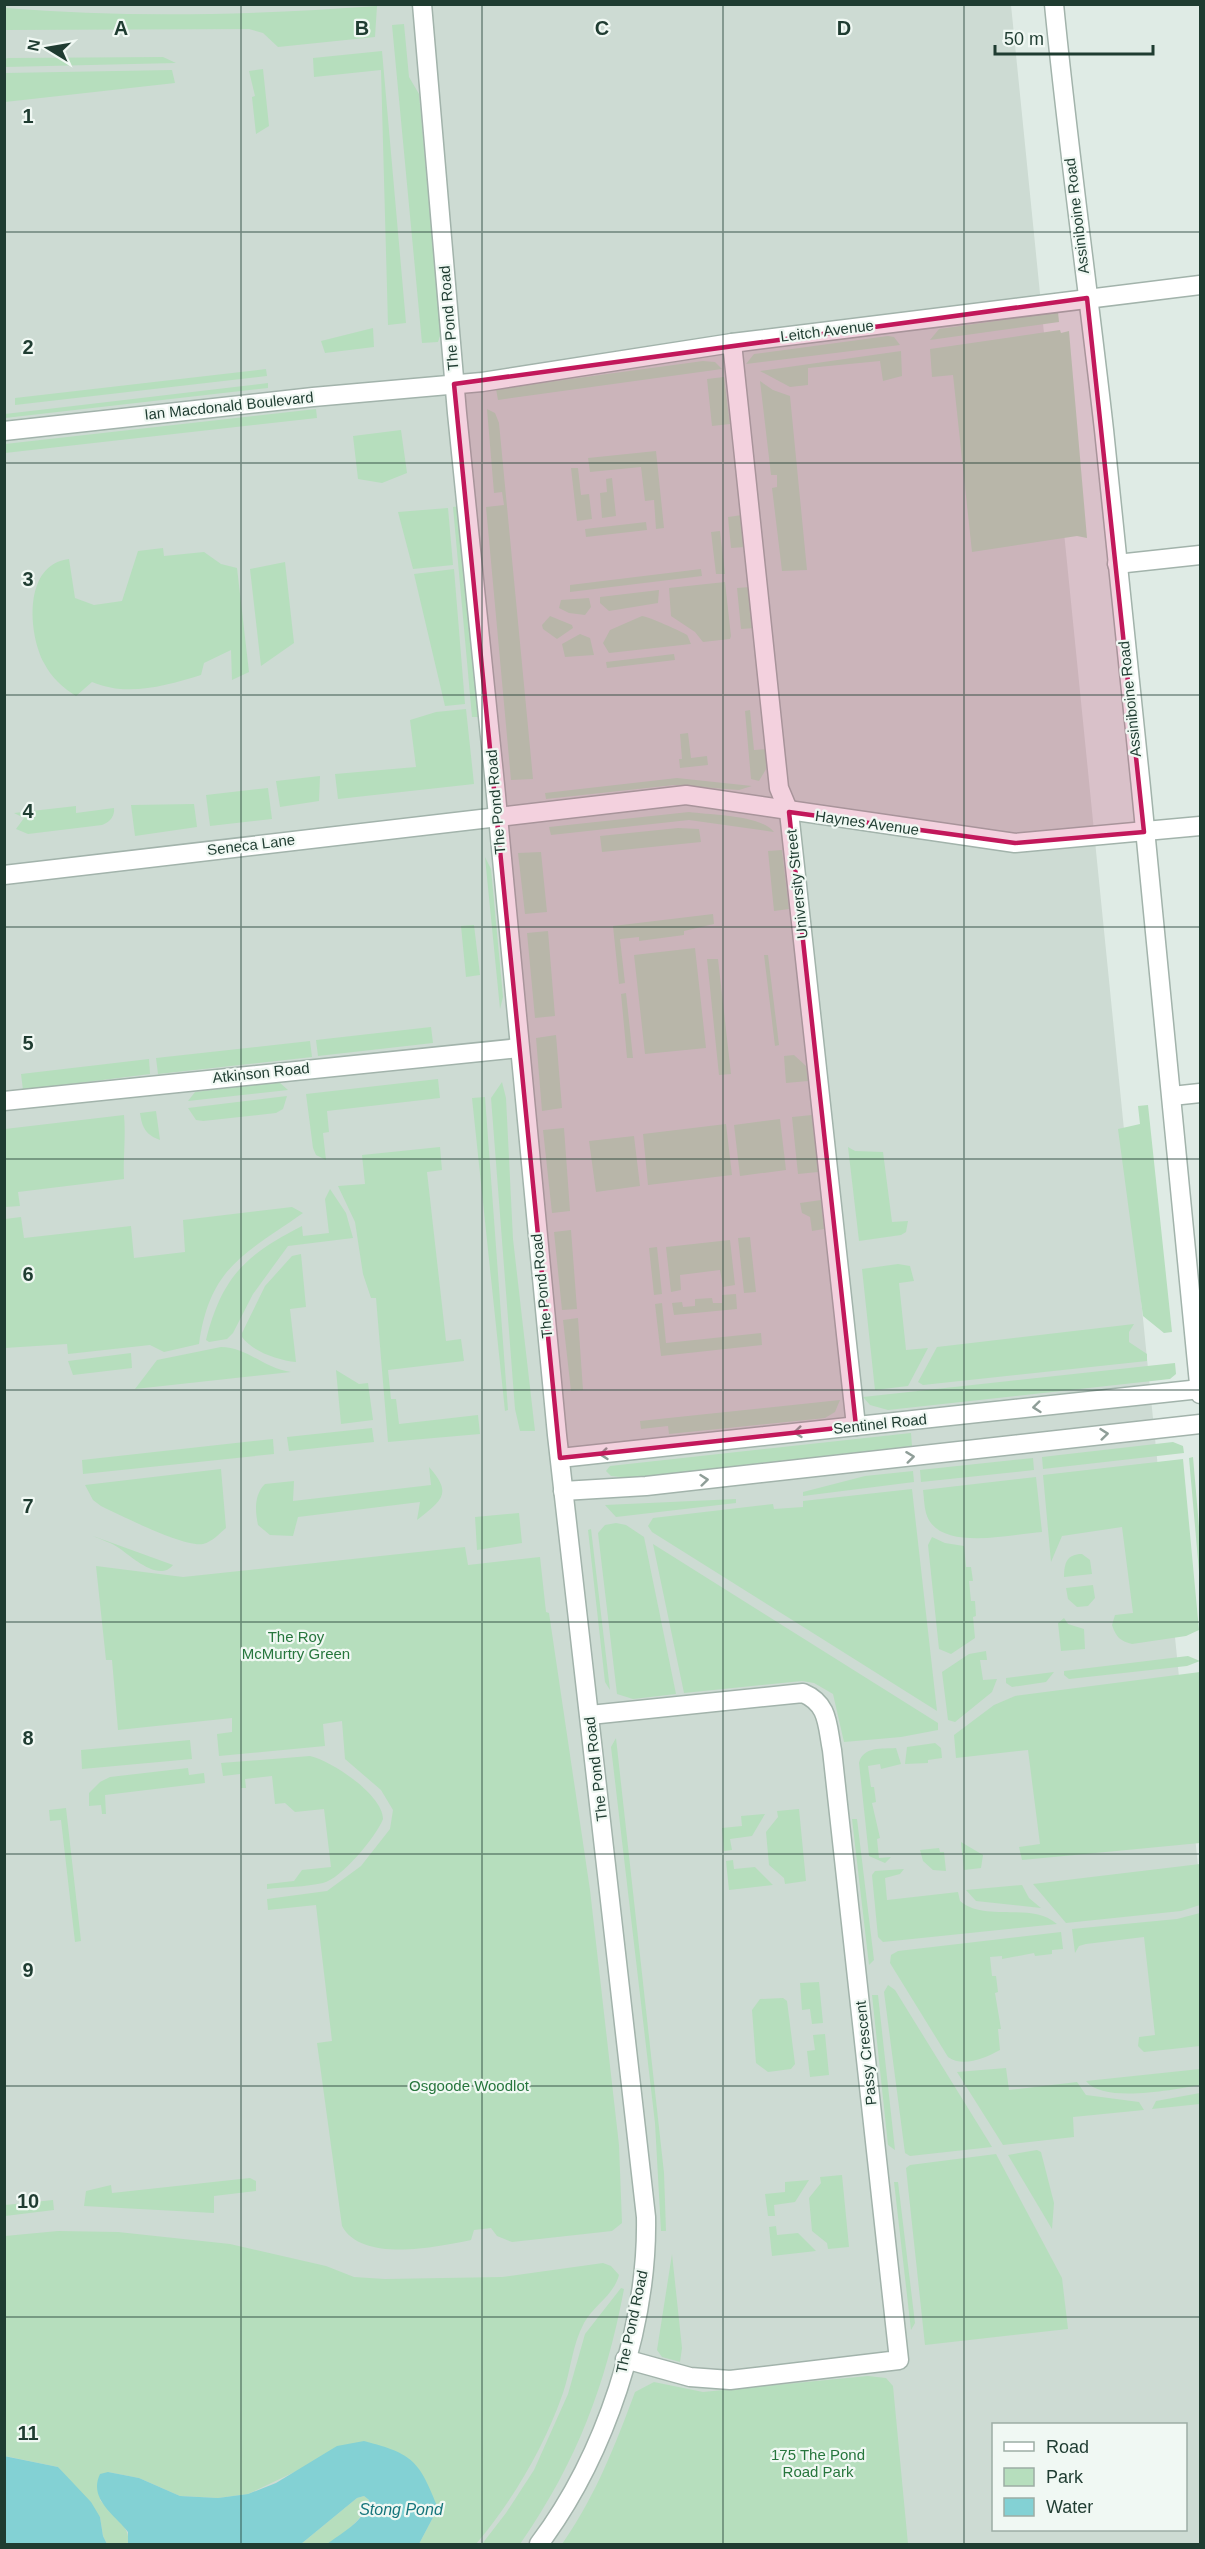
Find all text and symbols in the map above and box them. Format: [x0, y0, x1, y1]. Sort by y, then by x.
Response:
text: A [114, 17, 128, 39]
text: B [355, 17, 369, 39]
text: C [595, 17, 609, 39]
text: D [837, 17, 851, 39]
north arrow [18, 18, 78, 78]
scale bar [995, 18, 1152, 56]
text: 50 m [1004, 29, 1044, 49]
text: N [24, 38, 43, 53]
text: 1 [22, 105, 34, 127]
street label: Assiniboine Road [1061, 157, 1092, 275]
street label: The Pond Road [435, 265, 462, 371]
street label: Leitch Avenue [779, 316, 875, 345]
text: 2 [22, 336, 34, 358]
street label: Ian Macdonald Boulevard [143, 388, 314, 423]
text: 3 [22, 568, 34, 590]
street label: Assiniboine Road [1115, 640, 1144, 758]
street label: The Pond Road [482, 749, 509, 855]
text: 4 [22, 800, 34, 822]
street label: Haynes Avenue [814, 807, 920, 838]
street label: University Street [782, 828, 811, 940]
street label: Seneca Lane [206, 831, 296, 858]
text: 5 [22, 1032, 34, 1054]
street label: Atkinson Road [212, 1059, 310, 1086]
street label: The Pond Road [528, 1233, 555, 1339]
text: 6 [22, 1263, 34, 1285]
one-way arrow [1033, 1400, 1042, 1413]
street label: Sentinel Road [832, 1410, 928, 1437]
one-way arrow [793, 1426, 802, 1438]
one-way arrow [1099, 1429, 1108, 1441]
one-way arrow [599, 1447, 608, 1460]
one-way arrow [906, 1451, 915, 1463]
one-way arrow [699, 1474, 708, 1487]
text: 7 [22, 1495, 34, 1517]
park label: The Roy McMurtry Green [242, 1628, 350, 1662]
street label: The Pond Road [581, 1716, 610, 1822]
text: 8 [22, 1727, 34, 1749]
text: 9 [22, 1959, 34, 1981]
street label: Passy Crescent [851, 1999, 879, 2106]
park label: Osgoode Woodlot [409, 2077, 530, 2094]
text: 10 [17, 2190, 39, 2212]
street label: The Pond Road [612, 2269, 651, 2375]
text: 11 [17, 2422, 39, 2444]
legend [992, 2423, 1187, 2531]
text: Road [1046, 2437, 1089, 2457]
park label: 175 The Pond Road Park [771, 2446, 865, 2480]
text: Park [1046, 2467, 1084, 2487]
text: Water [1046, 2497, 1093, 2517]
water label: Stong Pond [359, 2501, 444, 2518]

